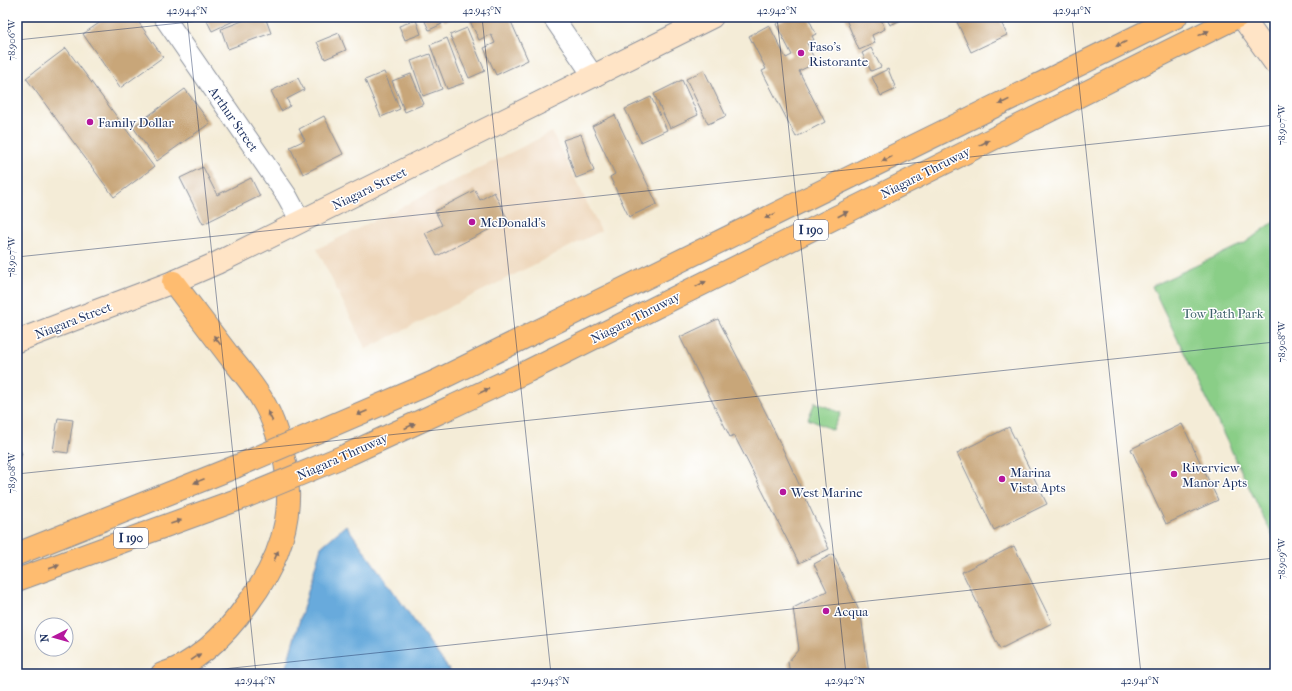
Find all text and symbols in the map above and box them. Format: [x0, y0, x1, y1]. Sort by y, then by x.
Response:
text: 42.944°N [166, 5, 208, 17]
text: 42.943°N [462, 5, 502, 17]
text: 42.942°N [757, 5, 798, 17]
text: 42.941°N [1053, 5, 1092, 17]
text: 78.906°W [6, 18, 18, 61]
one-way arrow [1198, 30, 1210, 36]
place label: Faso's Ristorante [809, 39, 869, 69]
one-way arrow [1115, 41, 1126, 47]
marker: Faso's Ristorante [796, 48, 806, 58]
street label: Arthur Street [205, 83, 262, 155]
one-way arrow [998, 98, 1010, 105]
text: 78.907°W [1276, 103, 1288, 145]
place label: Family Dollar [98, 115, 174, 130]
marker: Family Dollar [85, 117, 95, 127]
one-way arrow [978, 140, 990, 146]
street label: Niagara Thruway [878, 143, 973, 201]
one-way arrow [881, 156, 893, 162]
street label: Niagara Street [329, 164, 409, 213]
one-way arrow [837, 210, 848, 217]
one-way arrow [765, 213, 776, 219]
place label: McDonald's [480, 215, 546, 230]
marker: McDonald's [467, 217, 477, 227]
road number: I 190 [794, 220, 828, 240]
text: 78.907°W [6, 235, 18, 277]
one-way arrow [696, 281, 707, 287]
street label: Niagara Thruway [588, 288, 683, 346]
street label: Niagara Street [33, 299, 114, 342]
park label: Tow Path Park [1183, 306, 1264, 321]
text: 78.908°W [1276, 320, 1288, 362]
one-way arrow [213, 334, 222, 345]
one-way arrow [479, 388, 490, 394]
one-way arrow [355, 410, 367, 416]
one-way arrow [267, 411, 273, 422]
one-way arrow [404, 423, 415, 429]
street label: Niagara Thruway [294, 429, 391, 483]
text: 78.908°W [6, 451, 18, 493]
place label: Riverview Manor Apts [1182, 460, 1247, 490]
place label: Marina Vista Apts [1009, 465, 1066, 495]
marker: Riverview Manor Apts [1169, 469, 1179, 479]
marker: Marina Vista Apts [997, 474, 1007, 484]
one-way arrow [193, 479, 205, 485]
place label: West Marine [790, 485, 863, 500]
marker: West Marine [778, 487, 788, 497]
one-way arrow [170, 519, 182, 525]
road number: I 190 [114, 528, 148, 548]
text: 78.909°W [1276, 537, 1288, 580]
one-way arrow [273, 549, 279, 561]
one-way arrow [48, 563, 60, 569]
place label: Acqua [833, 604, 869, 619]
marker: Acqua [821, 606, 831, 616]
north arrow [34, 617, 74, 657]
text: N [38, 633, 51, 643]
one-way arrow [191, 653, 202, 661]
text: 42.944°N [234, 675, 276, 687]
text: 42.943°N [530, 675, 570, 687]
text: 42.942°N [825, 675, 866, 687]
text: 42.941°N [1121, 675, 1160, 687]

